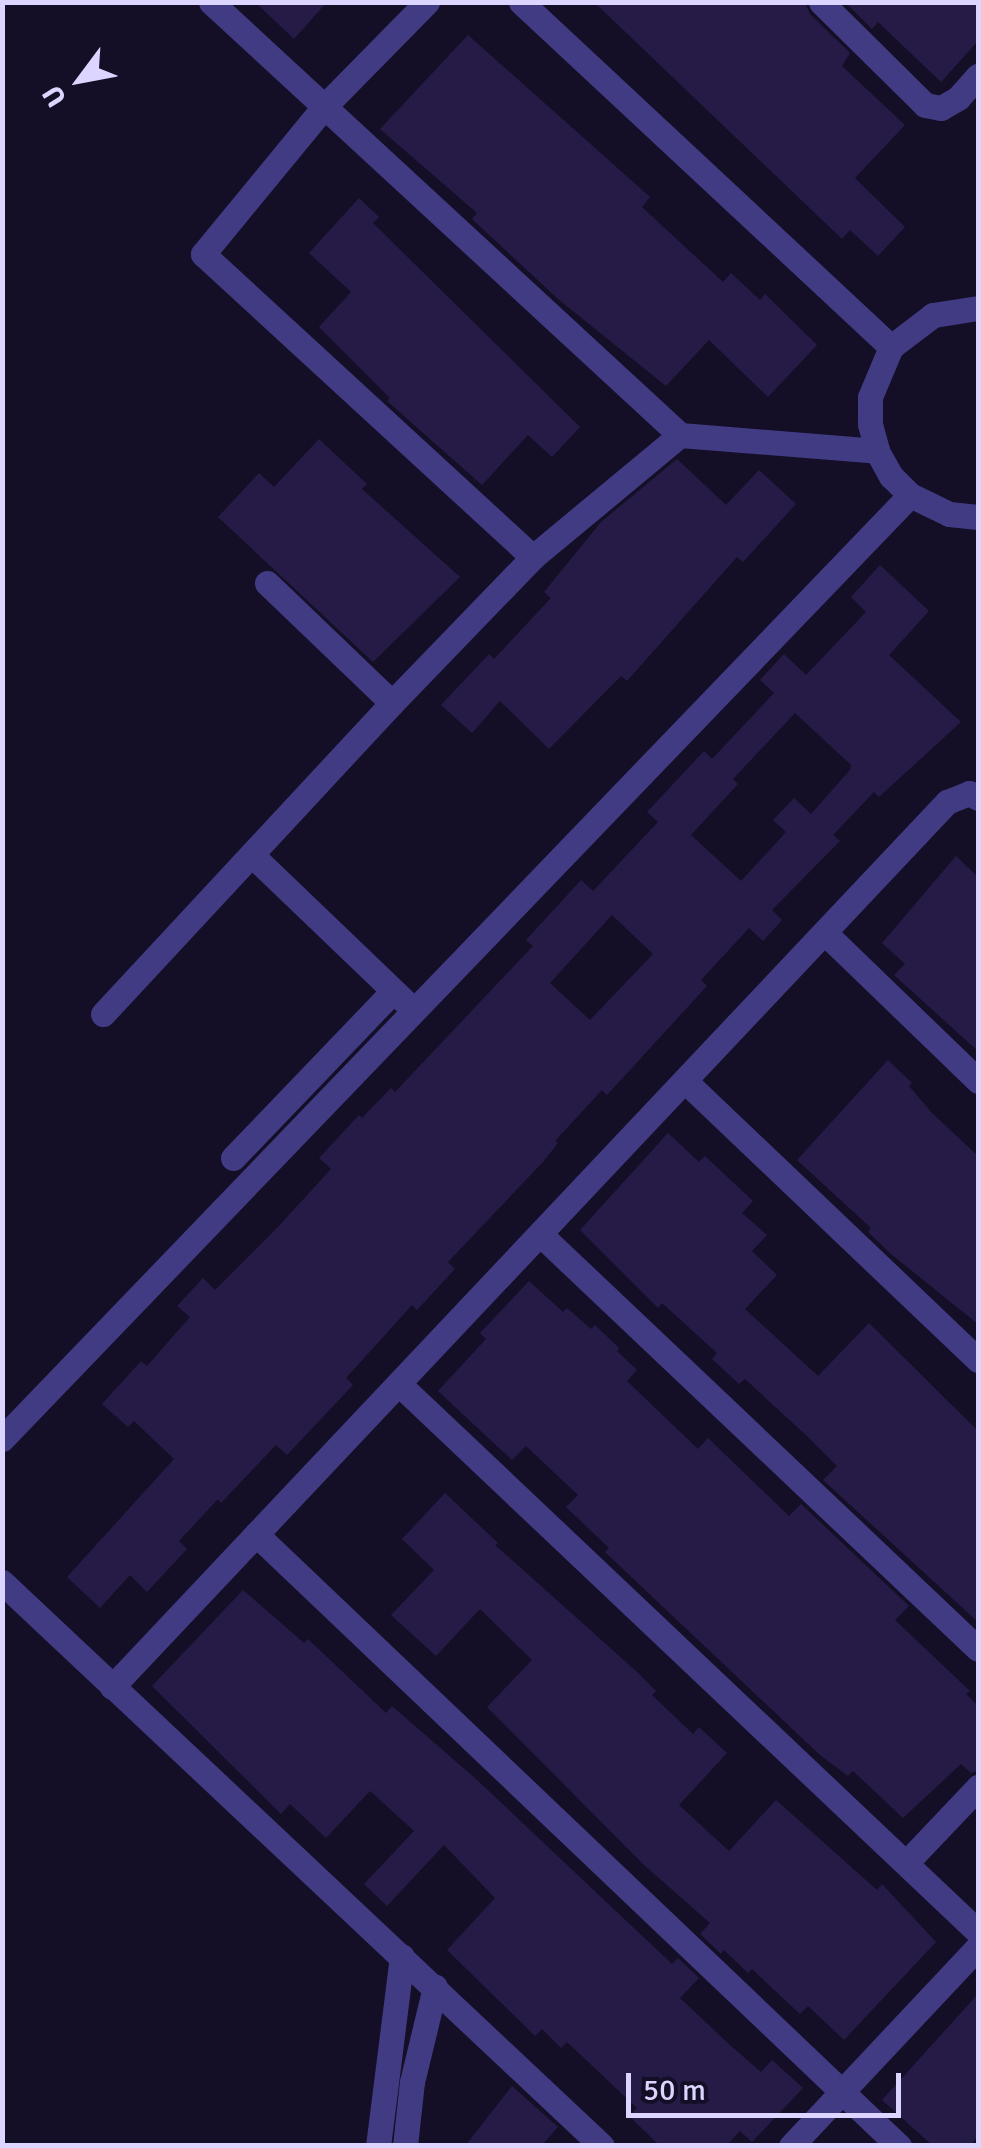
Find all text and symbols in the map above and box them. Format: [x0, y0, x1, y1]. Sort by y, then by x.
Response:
north arrow [30, 30, 130, 130]
text: U [35, 79, 74, 113]
scale bar [631, 2053, 906, 2115]
text: 50 m [643, 2072, 706, 2109]

